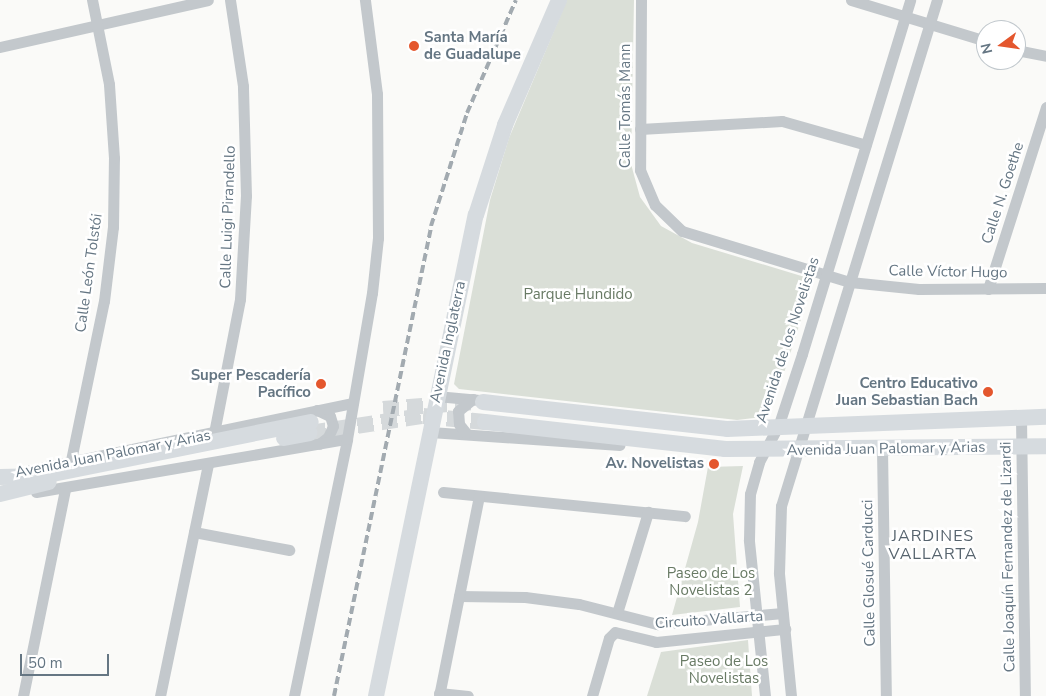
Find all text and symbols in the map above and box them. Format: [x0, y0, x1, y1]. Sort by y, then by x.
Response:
north arrow [976, 20, 1026, 70]
place label: Santa María de Guadalupe [424, 28, 521, 63]
marker: Santa María de Guadalupe [408, 40, 420, 52]
text: N [976, 41, 997, 56]
street label: Calle Tomás Mann [617, 44, 635, 168]
street label: Calle N. Goethe [978, 140, 1028, 246]
street label: Calle Luigi Pirandello [217, 145, 239, 289]
street label: Calle León Tolstói [72, 212, 106, 334]
street label: Avenida de los Novelistas [753, 255, 823, 425]
street label: Calle Víctor Hugo [888, 262, 1008, 282]
street label: Avenida Inglaterra [426, 279, 470, 405]
park label: Parque Hundido [523, 286, 633, 304]
place label: Super Pescadería Pacífico [191, 366, 311, 401]
place label: Centro Educativo Juan Sebastian Bach [836, 374, 978, 409]
marker: Super Pescadería Pacífico [315, 378, 327, 390]
marker: Centro Educativo Juan Sebastian Bach [982, 386, 994, 398]
street label: Avenida Juan Palomar y Arias [14, 426, 212, 482]
street label: Avenida Juan Palomar y Arias [787, 438, 985, 460]
street label: Calle Joaquín Fernandez de Lizardi [997, 441, 1019, 673]
place label: Av. Novelistas [606, 455, 704, 473]
marker: Av. Novelistas [708, 458, 720, 470]
street label: Calle Glosué Carducci [859, 499, 879, 647]
district label: JARDINES VALLARTA [888, 526, 978, 564]
park label: Paseo de Los Novelistas 2 [667, 564, 755, 599]
street label: Circuito Vallarta [654, 607, 764, 633]
scale bar [22, 644, 111, 676]
park label: Paseo de Los Novelistas [680, 652, 768, 687]
text: 50 m [28, 653, 63, 673]

